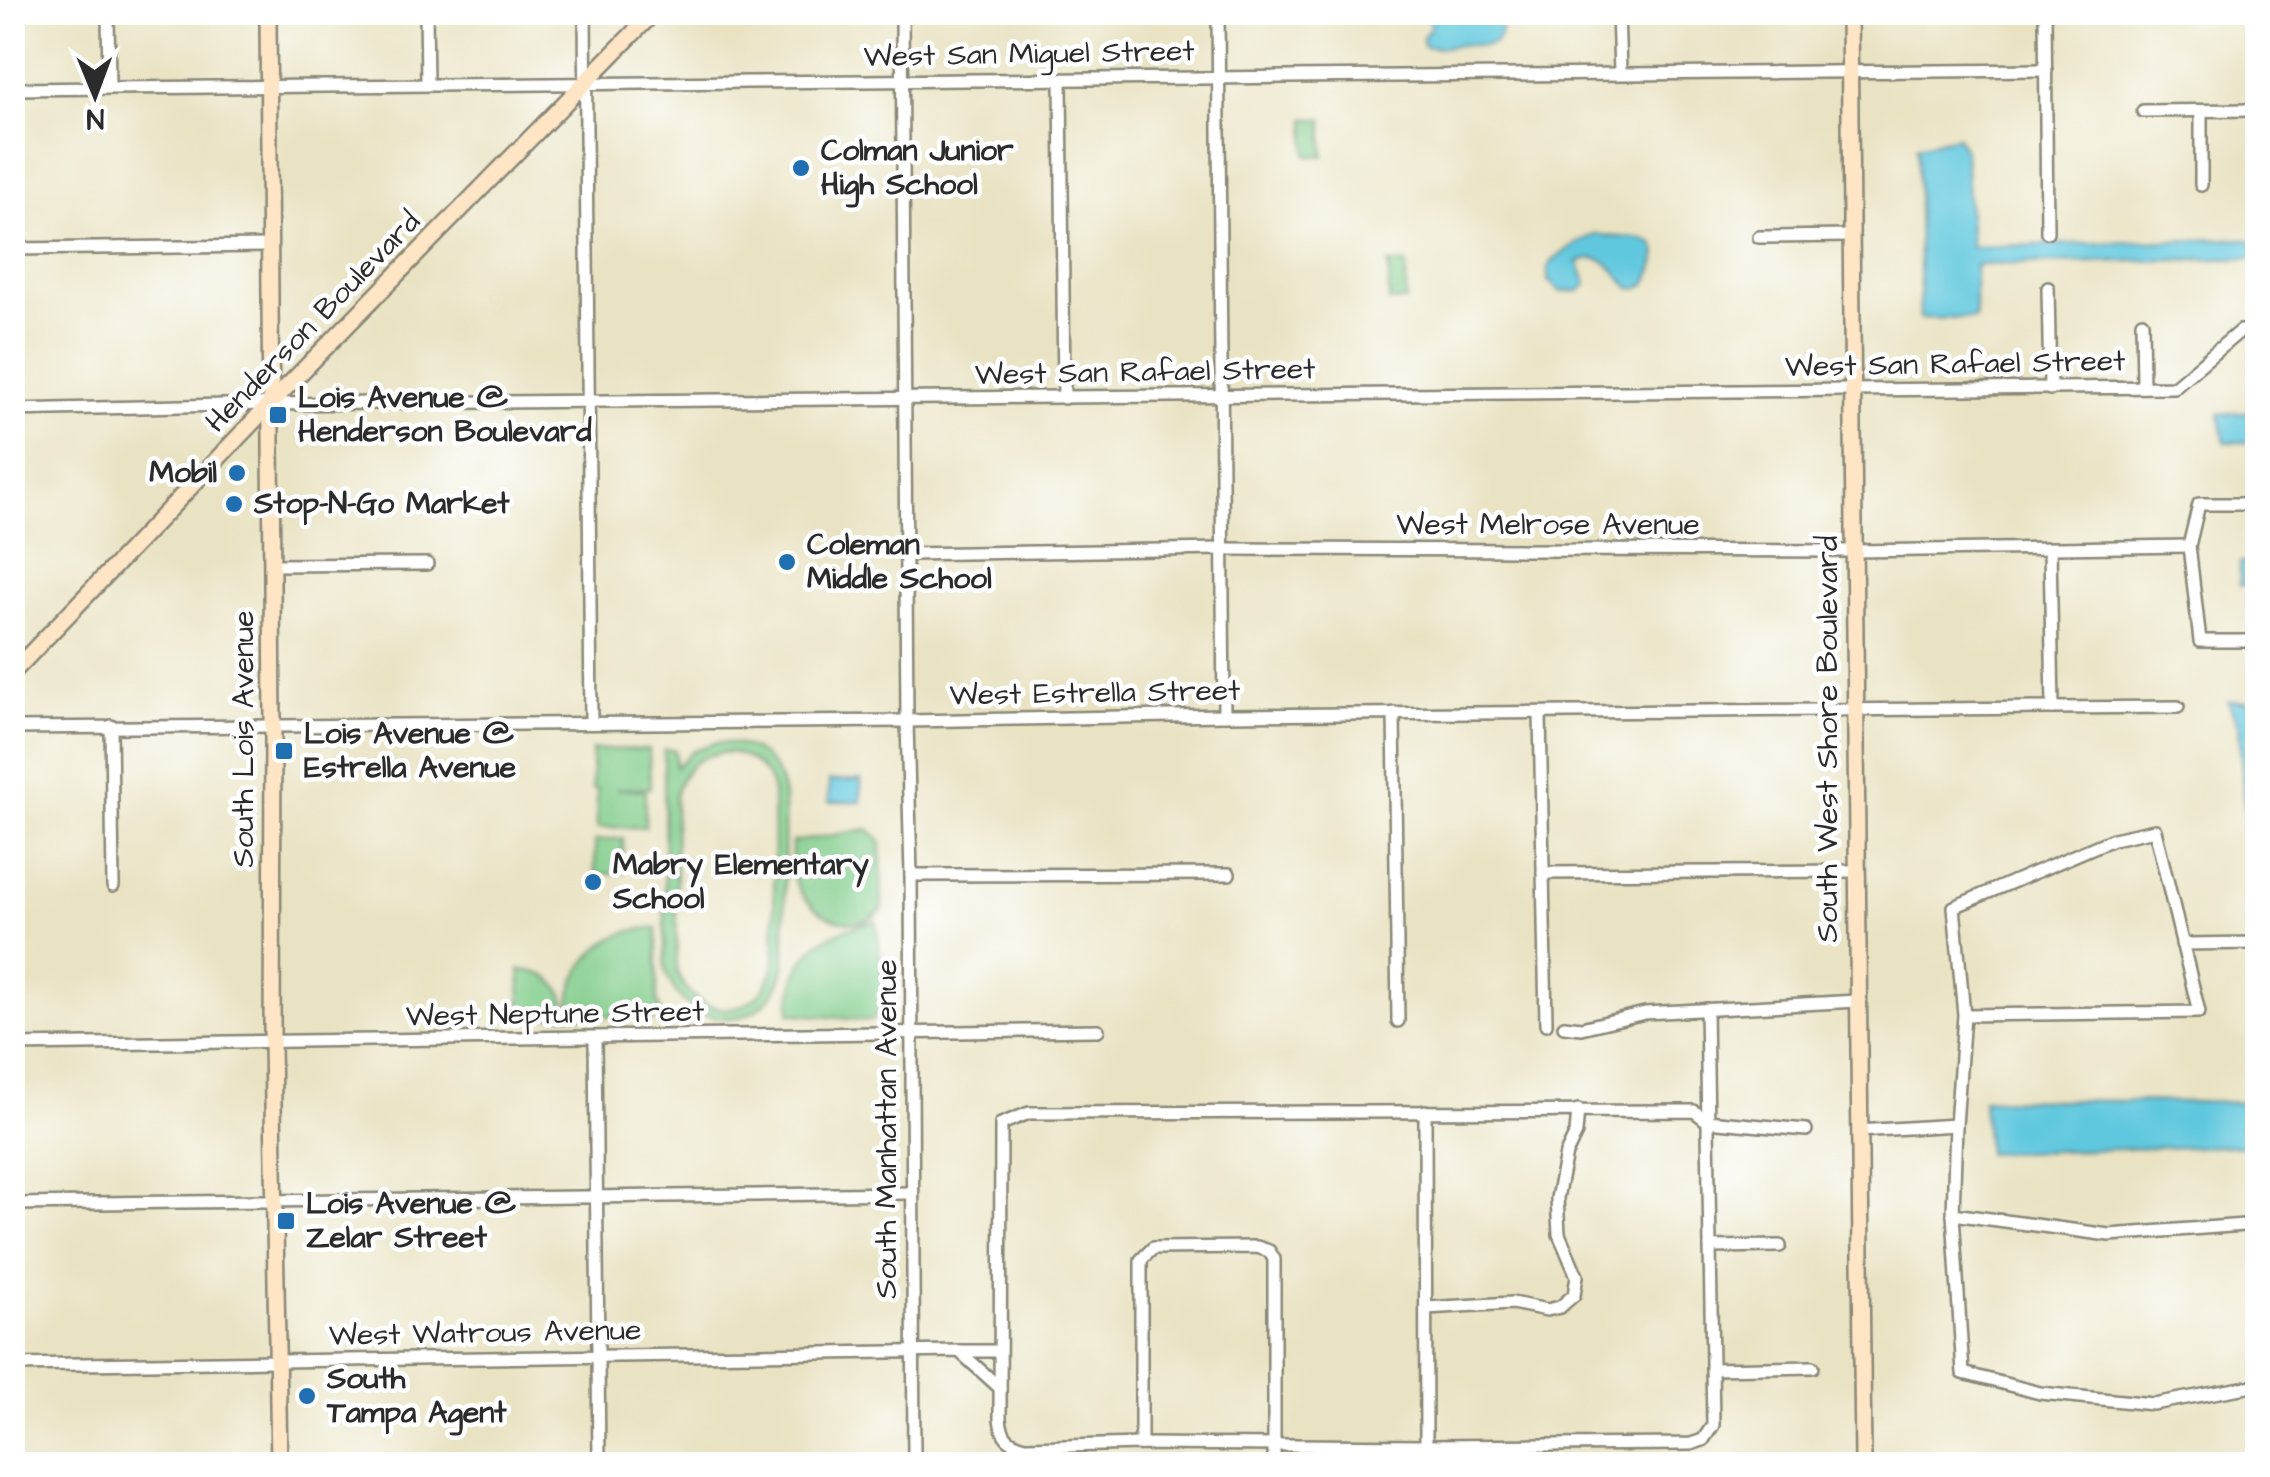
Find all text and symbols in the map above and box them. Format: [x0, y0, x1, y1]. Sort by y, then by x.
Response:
street label: West San Miguel Street [863, 30, 1195, 79]
north arrow [45, 45, 145, 145]
text: N [86, 99, 105, 138]
place label: Colman Junior High School [821, 130, 1014, 208]
marker: Colman Junior High School [790, 157, 812, 179]
street label: Henderson Boulevard [196, 202, 430, 442]
street label: West San Rafael Street [1784, 340, 2126, 388]
street label: West San Rafael Street [974, 348, 1316, 396]
place label: Lois Avenue @ Henderson Boulevard [298, 377, 592, 453]
marker: Lois Avenue @ Henderson Boulevard [267, 404, 289, 426]
place label: Mobil [149, 452, 217, 494]
marker: Mobil [226, 462, 248, 484]
place label: Stop-N-Go Market [253, 483, 510, 526]
marker: Stop-N-Go Market [223, 493, 245, 515]
street label: West Melrose Avenue [1396, 504, 1700, 546]
place label: Coleman Middle School [807, 524, 992, 600]
street label: South West Shore Boulevard [1807, 536, 1849, 942]
marker: Coleman Middle School [776, 551, 798, 573]
street label: South Lois Avenue [223, 610, 265, 868]
street label: West Estrella Street [949, 669, 1241, 717]
place label: Lois Avenue @ Estrella Avenue [304, 713, 516, 789]
marker: Lois Avenue @ Estrella Avenue [273, 740, 295, 762]
place label: Mabry Elementary School [612, 844, 869, 920]
marker: Mabry Elementary School [582, 871, 604, 893]
street label: South Manhattan Avenue [866, 959, 908, 1299]
street label: West Neptune Street [405, 990, 705, 1038]
place label: Lois Avenue @ Zelar Street [306, 1183, 517, 1259]
marker: Lois Avenue @ Zelar Street [275, 1210, 297, 1232]
street label: West Watrous Avenue [328, 1309, 642, 1357]
place label: South Tampa Agent [326, 1358, 507, 1436]
marker: South Tampa Agent [296, 1385, 318, 1407]

